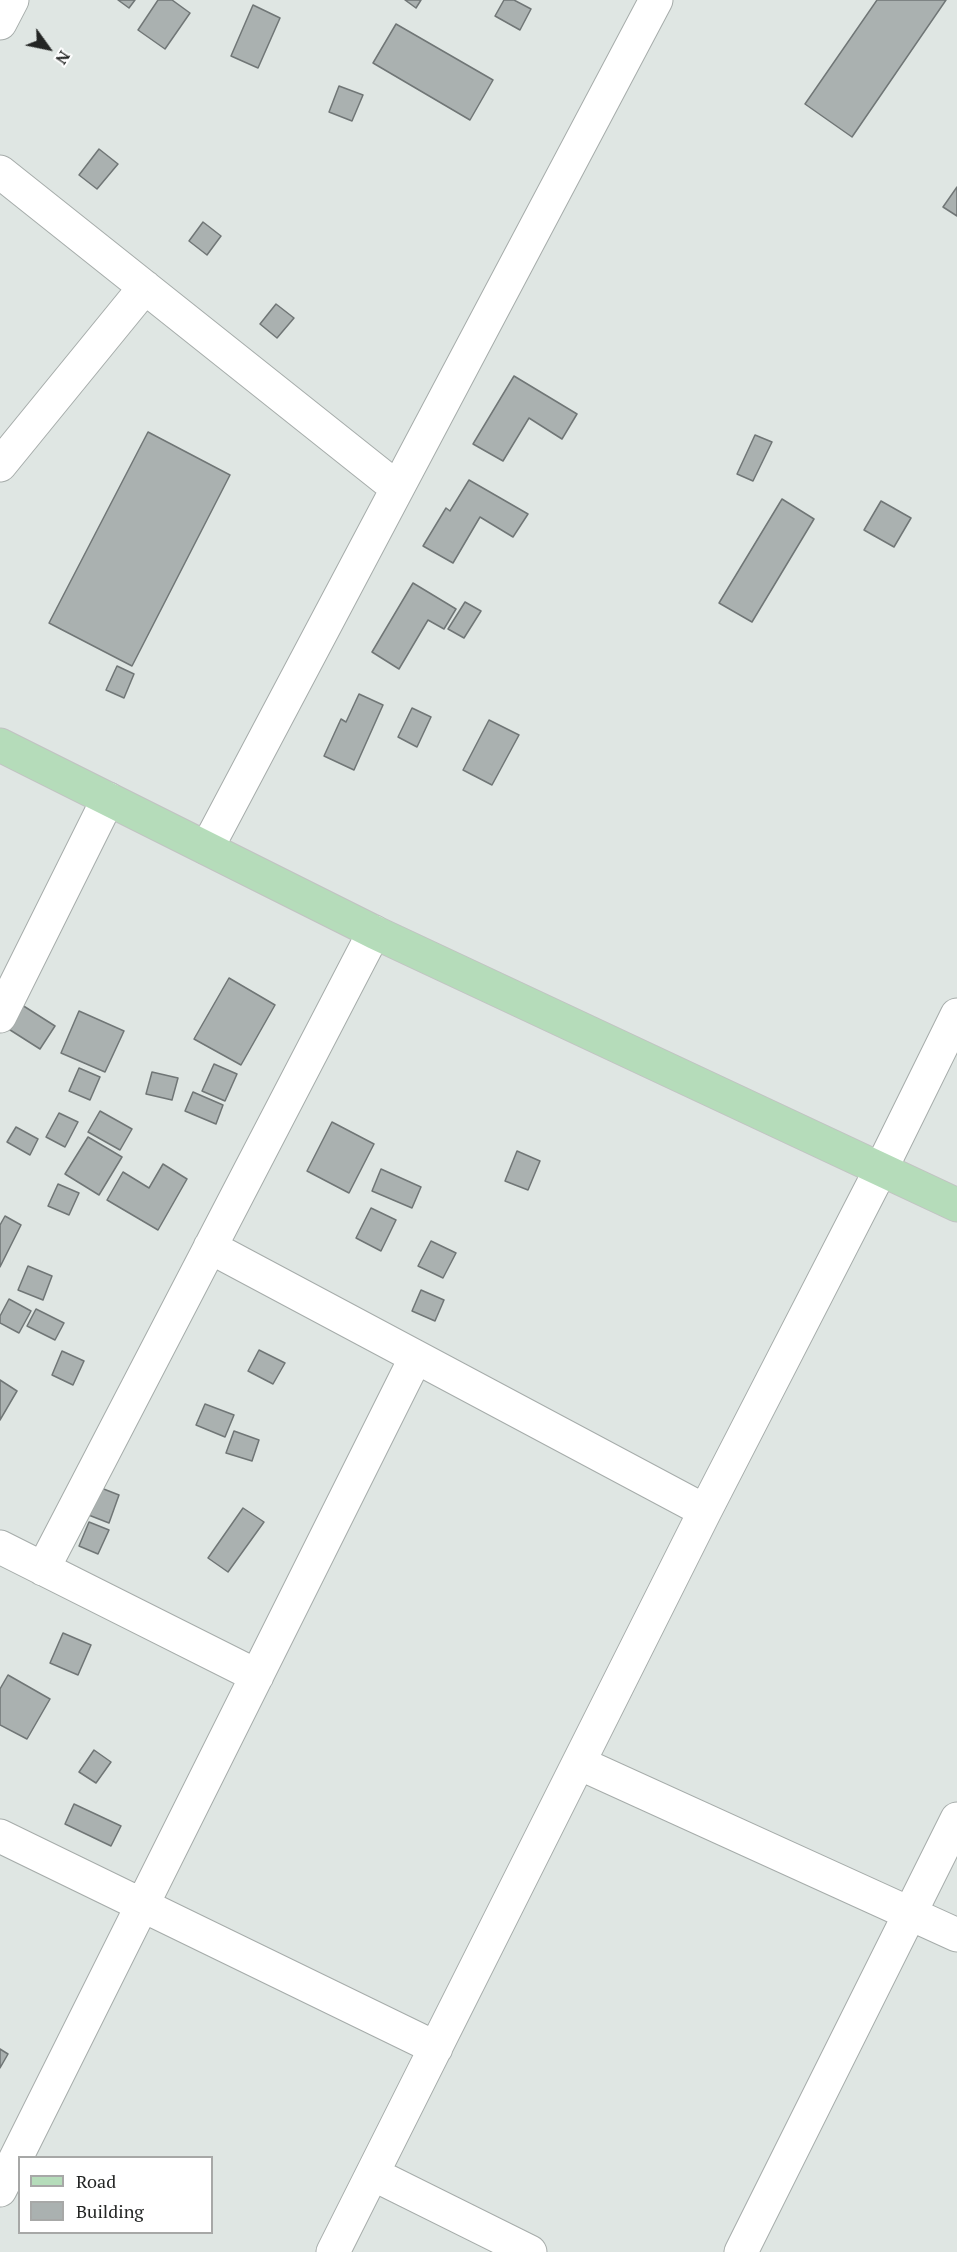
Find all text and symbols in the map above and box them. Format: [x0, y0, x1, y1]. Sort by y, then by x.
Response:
north arrow [18, 18, 78, 78]
text: N [51, 47, 76, 69]
legend [18, 2156, 213, 2234]
text: Road [76, 2169, 116, 2193]
text: Building [76, 2199, 144, 2223]

